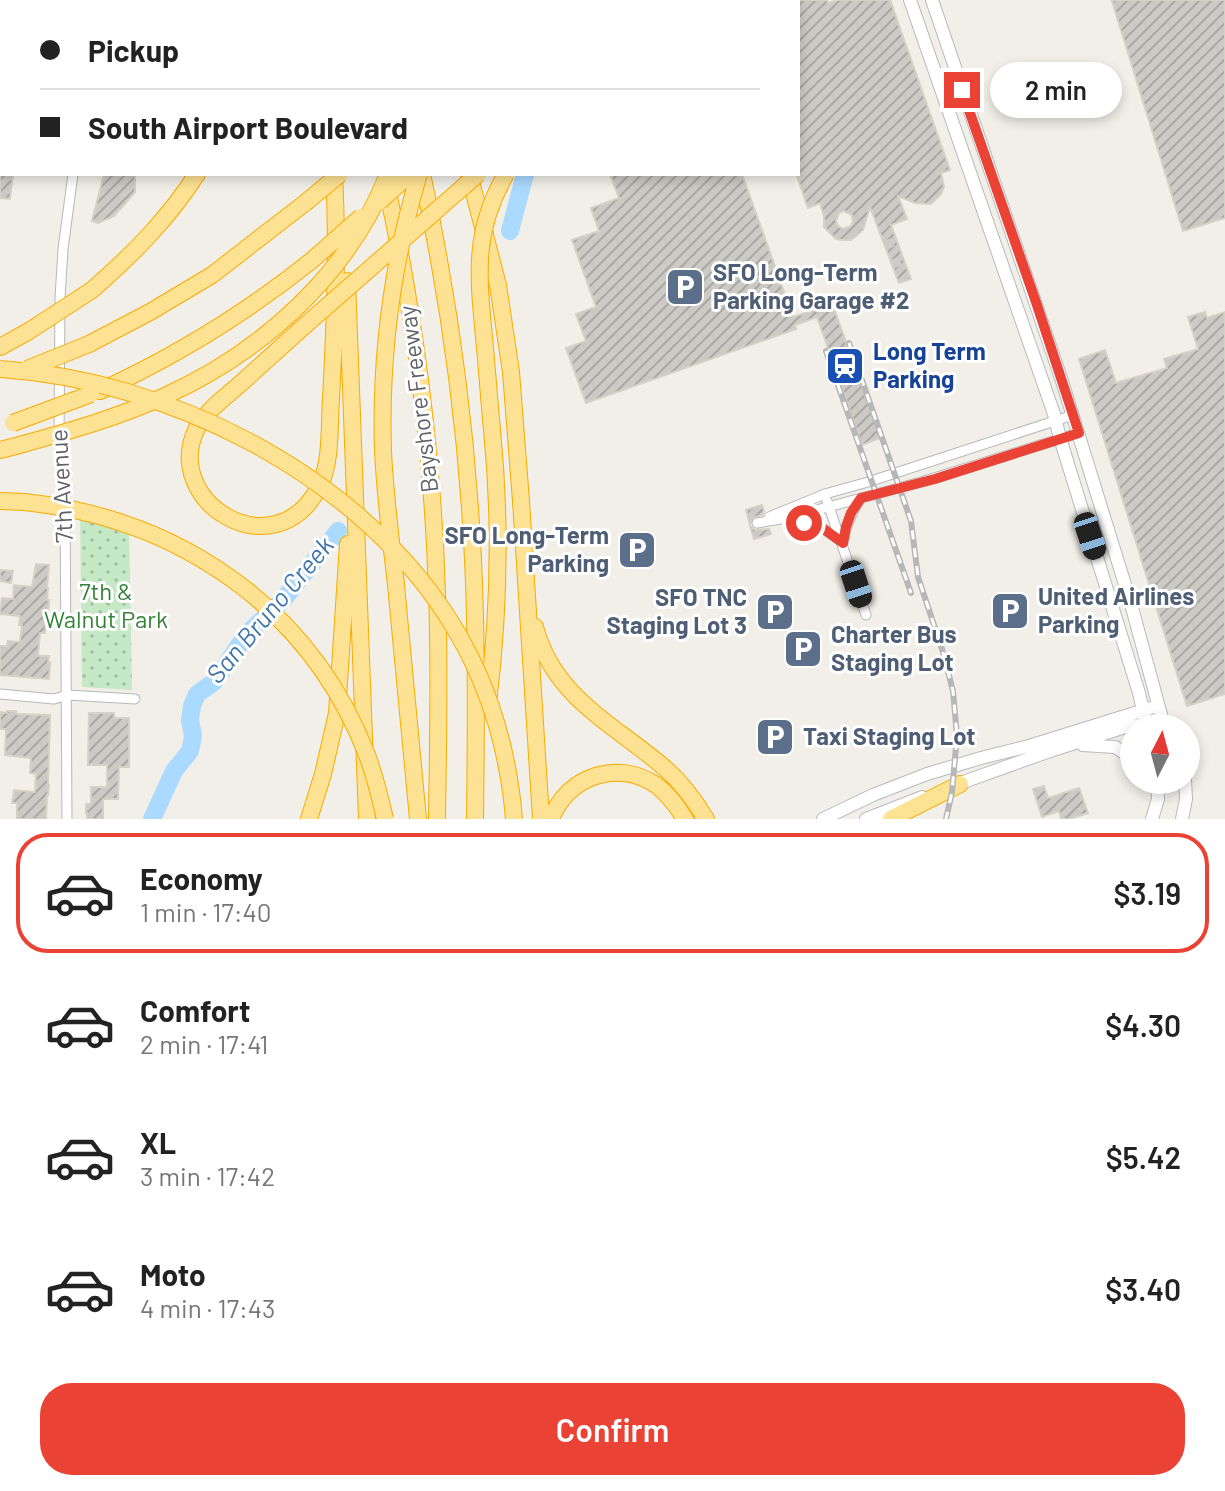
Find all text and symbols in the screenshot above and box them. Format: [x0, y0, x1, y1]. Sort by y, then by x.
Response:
text: Pickup [88, 32, 179, 68]
callout: 2 min [990, 62, 1122, 118]
route end [944, 72, 980, 108]
text: 2 min [1025, 74, 1087, 105]
text: South Airport Boulevard [88, 109, 408, 145]
place label: SFO Long-Term Parking Garage #2 [713, 257, 909, 314]
parking icon: SFO Long-Term Parking Garage #2 [664, 266, 706, 308]
street label: Bayshore Freeway [392, 304, 443, 494]
place label: Long Term Parking [873, 336, 986, 393]
station icon: Long Term Parking [824, 345, 866, 387]
street label: 7th Avenue [43, 428, 78, 544]
route start [786, 505, 822, 541]
car [1071, 509, 1109, 563]
place label: SFO Long-Term Parking [444, 520, 609, 577]
water label: San Bruno Creek [199, 529, 339, 689]
parking icon: SFO Long-Term Parking [616, 529, 658, 571]
car [837, 557, 875, 611]
park label: 7th & Walnut Park [44, 576, 168, 633]
place label: United Airlines Parking [1038, 581, 1194, 638]
place label: SFO TNC Staging Lot 3 [607, 582, 747, 639]
parking icon: United Airlines Parking [989, 590, 1031, 632]
parking icon: SFO TNC Staging Lot 3 [754, 591, 796, 633]
place label: Charter Bus Staging Lot [831, 619, 957, 676]
parking icon: Charter Bus Staging Lot [782, 628, 824, 670]
north arrow [1120, 714, 1200, 794]
map controls [1120, 714, 1200, 794]
parking icon: Taxi Staging Lot [754, 716, 796, 758]
place label: Taxi Staging Lot [803, 721, 975, 750]
icon: car [44, 857, 116, 929]
text: Economy [140, 860, 263, 896]
text: $3.19 [1113, 875, 1181, 911]
text: 1 min · 17:40 [140, 896, 272, 927]
icon: car [44, 989, 116, 1061]
text: Comfort [140, 992, 250, 1028]
text: $4.30 [1105, 1007, 1181, 1043]
text: 2 min · 17:41 [140, 1028, 268, 1059]
icon: car [44, 1121, 116, 1193]
text: XL [140, 1124, 176, 1160]
text: $5.42 [1106, 1139, 1181, 1175]
text: 3 min · 17:42 [140, 1160, 275, 1191]
icon: car [44, 1253, 116, 1325]
text: Moto [140, 1256, 206, 1292]
text: $3.40 [1105, 1271, 1181, 1307]
text: 4 min · 17:43 [140, 1292, 275, 1323]
button: Confirm [40, 1383, 1185, 1475]

